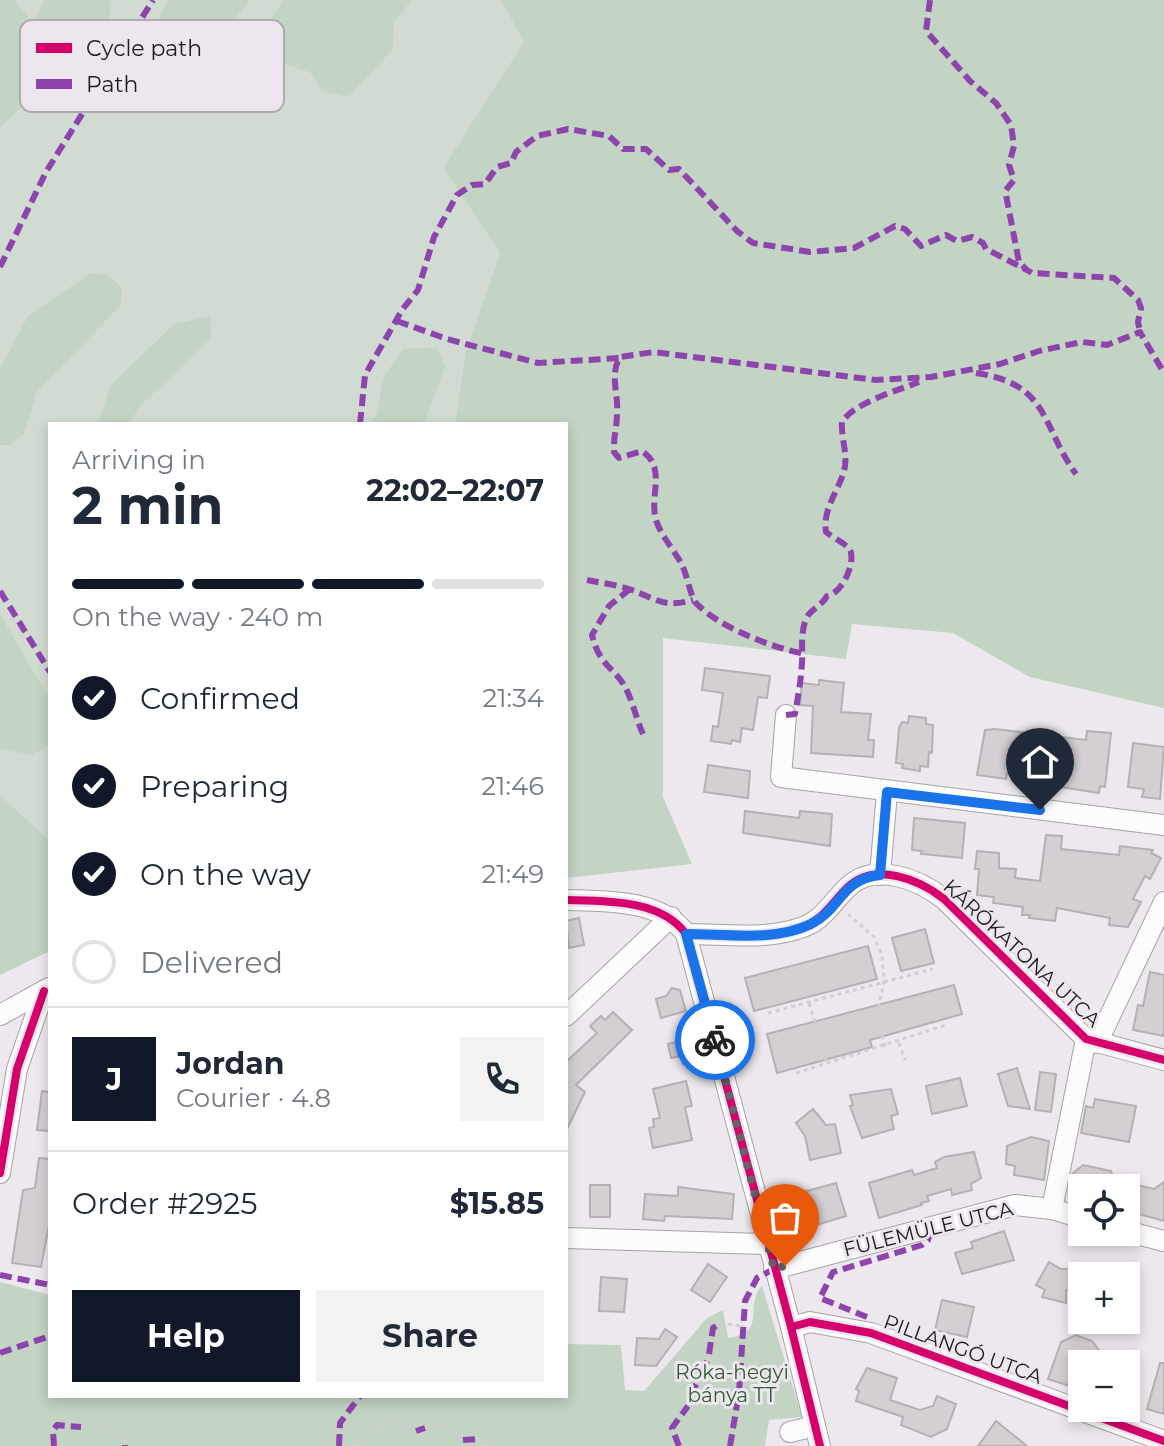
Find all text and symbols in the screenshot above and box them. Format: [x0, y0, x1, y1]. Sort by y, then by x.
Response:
legend [20, 20, 284, 112]
text: Cycle path [86, 35, 202, 62]
text: Path [86, 71, 138, 98]
text: Arriving in [72, 444, 206, 476]
text: 22:02–22:07 [366, 472, 544, 509]
text: 2 min [72, 474, 224, 537]
text: On the way · 240 m [72, 601, 323, 633]
icon: check [72, 676, 116, 720]
text: Confirmed [140, 680, 300, 717]
text: 21:34 [482, 682, 544, 714]
pin [1006, 728, 1074, 810]
icon: home [1018, 740, 1062, 784]
icon: check [72, 764, 116, 808]
text: Preparing [140, 768, 289, 805]
text: 21:46 [481, 770, 544, 802]
icon: check [72, 852, 116, 896]
text: On the way [140, 856, 311, 893]
text: 21:49 [482, 858, 544, 890]
street label: KÁRÓKATONA UTCA [939, 874, 1106, 1032]
text: Delivered [140, 944, 283, 981]
courier [675, 1000, 755, 1080]
icon: bike [693, 1018, 737, 1062]
button: phone [460, 1037, 544, 1121]
text: Jordan [176, 1045, 285, 1082]
text: J [106, 1061, 122, 1098]
text: Courier · 4.8 [176, 1082, 331, 1114]
map controls [1068, 1174, 1140, 1422]
button: locate [1068, 1174, 1140, 1246]
pin [751, 1184, 819, 1266]
text: Order #2925 [72, 1185, 257, 1222]
text: $15.85 [450, 1185, 544, 1222]
icon: bag [763, 1196, 807, 1240]
street label: FÜLEMÜLE UTCA [841, 1196, 1016, 1262]
button: + [1068, 1262, 1140, 1334]
button: Help [72, 1290, 300, 1382]
button: Share [316, 1290, 544, 1382]
street label: PILLANGÓ UTCA [880, 1309, 1046, 1389]
button: − [1068, 1350, 1140, 1422]
park label: Róka-hegyi bánya TT [675, 1360, 789, 1407]

